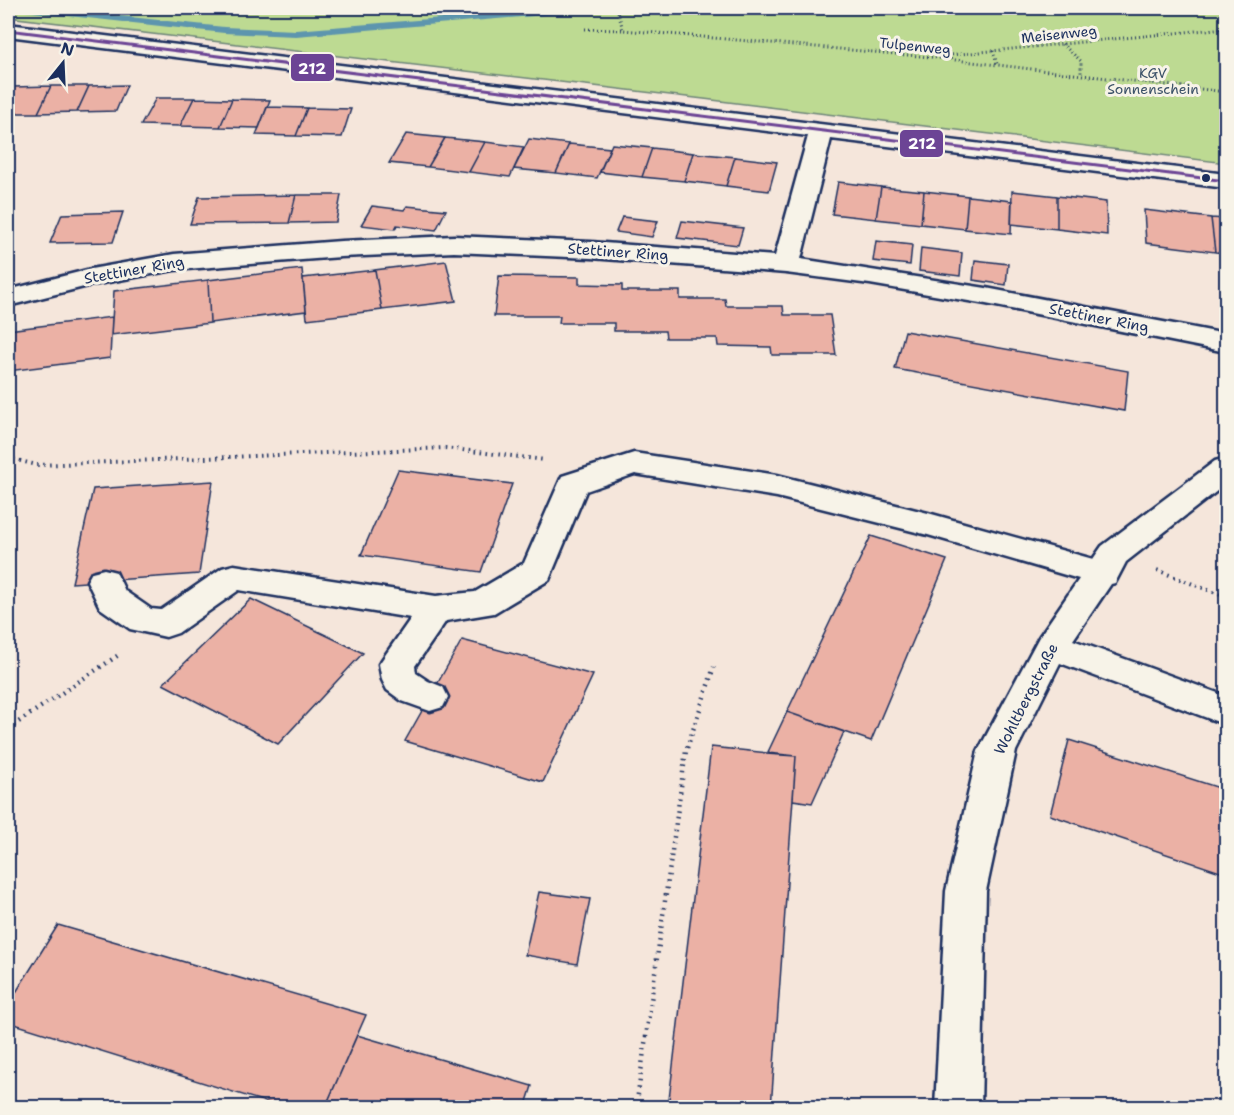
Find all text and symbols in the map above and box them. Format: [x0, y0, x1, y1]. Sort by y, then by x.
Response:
street label: Meisenweg [1020, 21, 1098, 47]
north arrow [33, 33, 93, 93]
street label: Tulpenweg [878, 33, 952, 59]
text: N [58, 37, 77, 61]
line badge: 212 [290, 53, 335, 82]
text: 212 [298, 58, 326, 79]
park label: KGV Sonnenschein [1107, 64, 1199, 98]
line badge: 212 [899, 129, 944, 158]
text: 212 [908, 133, 936, 154]
unlabelled marker [1200, 172, 1212, 184]
street label: Stettiner Ring [567, 238, 669, 266]
street label: Stettiner Ring [82, 251, 186, 289]
street label: Stettiner Ring [1047, 299, 1151, 337]
street label: Wohltbergstraße [989, 640, 1063, 758]

